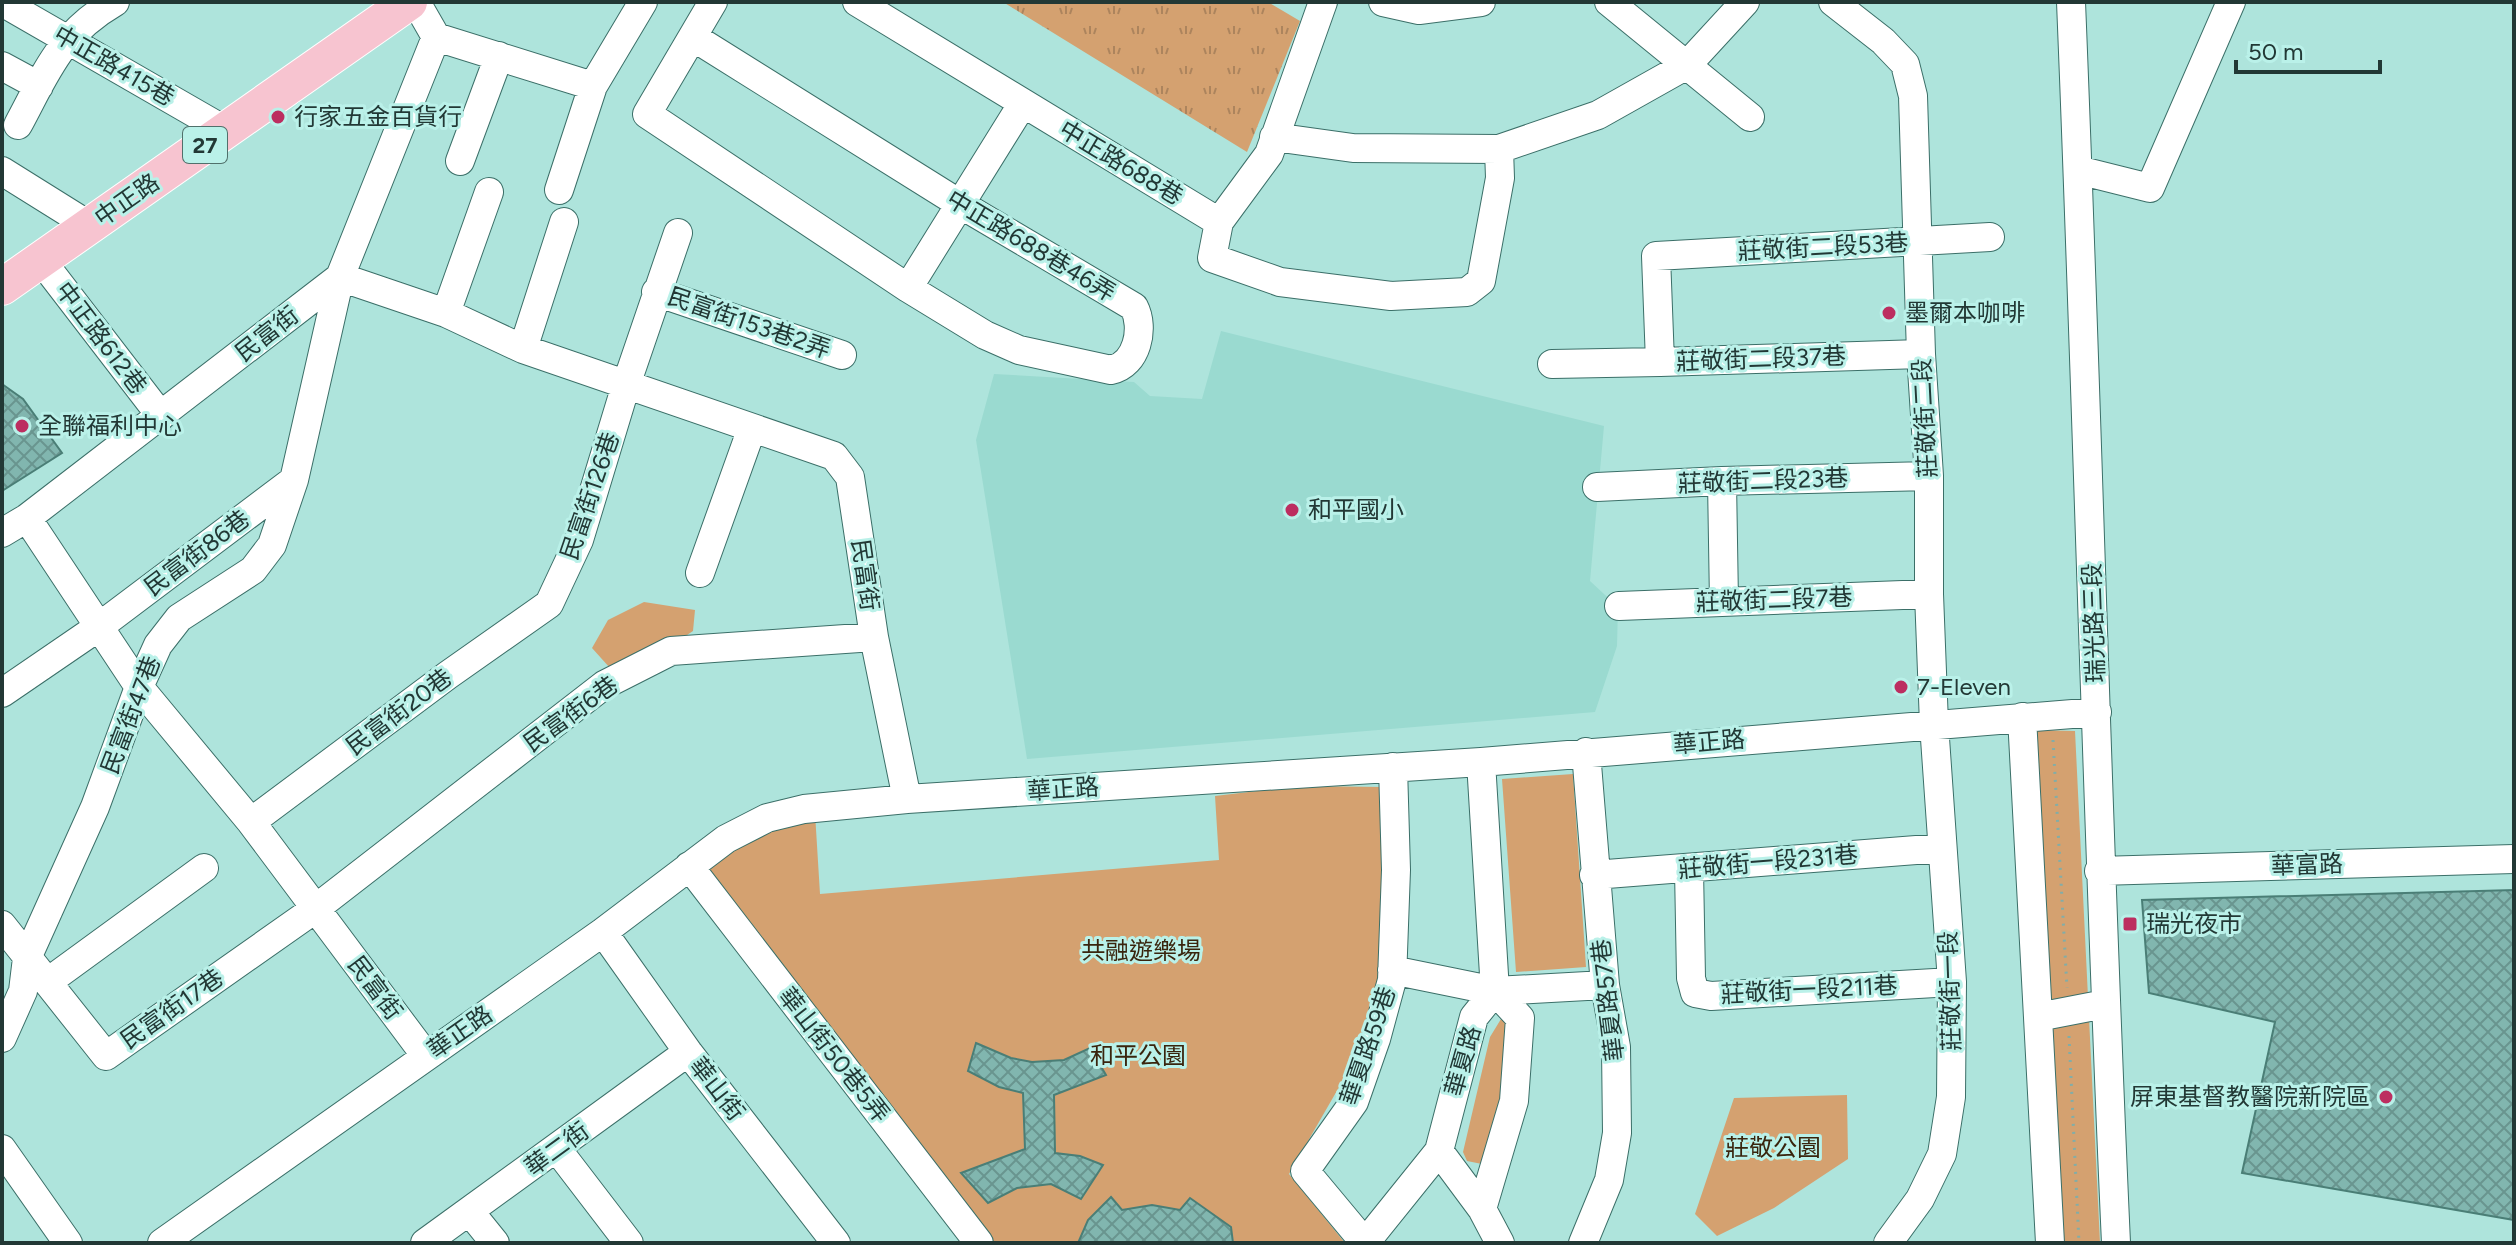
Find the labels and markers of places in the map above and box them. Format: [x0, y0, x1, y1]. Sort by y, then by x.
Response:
place label: 行家五金百貨行 [294, 102, 462, 131]
marker: 行家五金百貨行 [269, 108, 287, 126]
place label: 墨爾本咖啡 [1905, 298, 2025, 327]
marker: 墨爾本咖啡 [1880, 304, 1898, 322]
place label: 全聯福利中心 [38, 411, 182, 440]
marker: 全聯福利中心 [13, 417, 31, 435]
place label: 和平國小 [1308, 495, 1404, 524]
marker: 和平國小 [1283, 501, 1301, 519]
place label: 7-Eleven [1917, 672, 2011, 701]
marker: 7-Eleven [1892, 678, 1910, 696]
place label: 瑞光夜市 [2146, 909, 2242, 938]
marker: 瑞光夜市 [2121, 915, 2139, 933]
place label: 屏東基督教醫院新院區 [2130, 1082, 2370, 1111]
marker: 屏東基督教醫院新院區 [2377, 1088, 2395, 1106]

